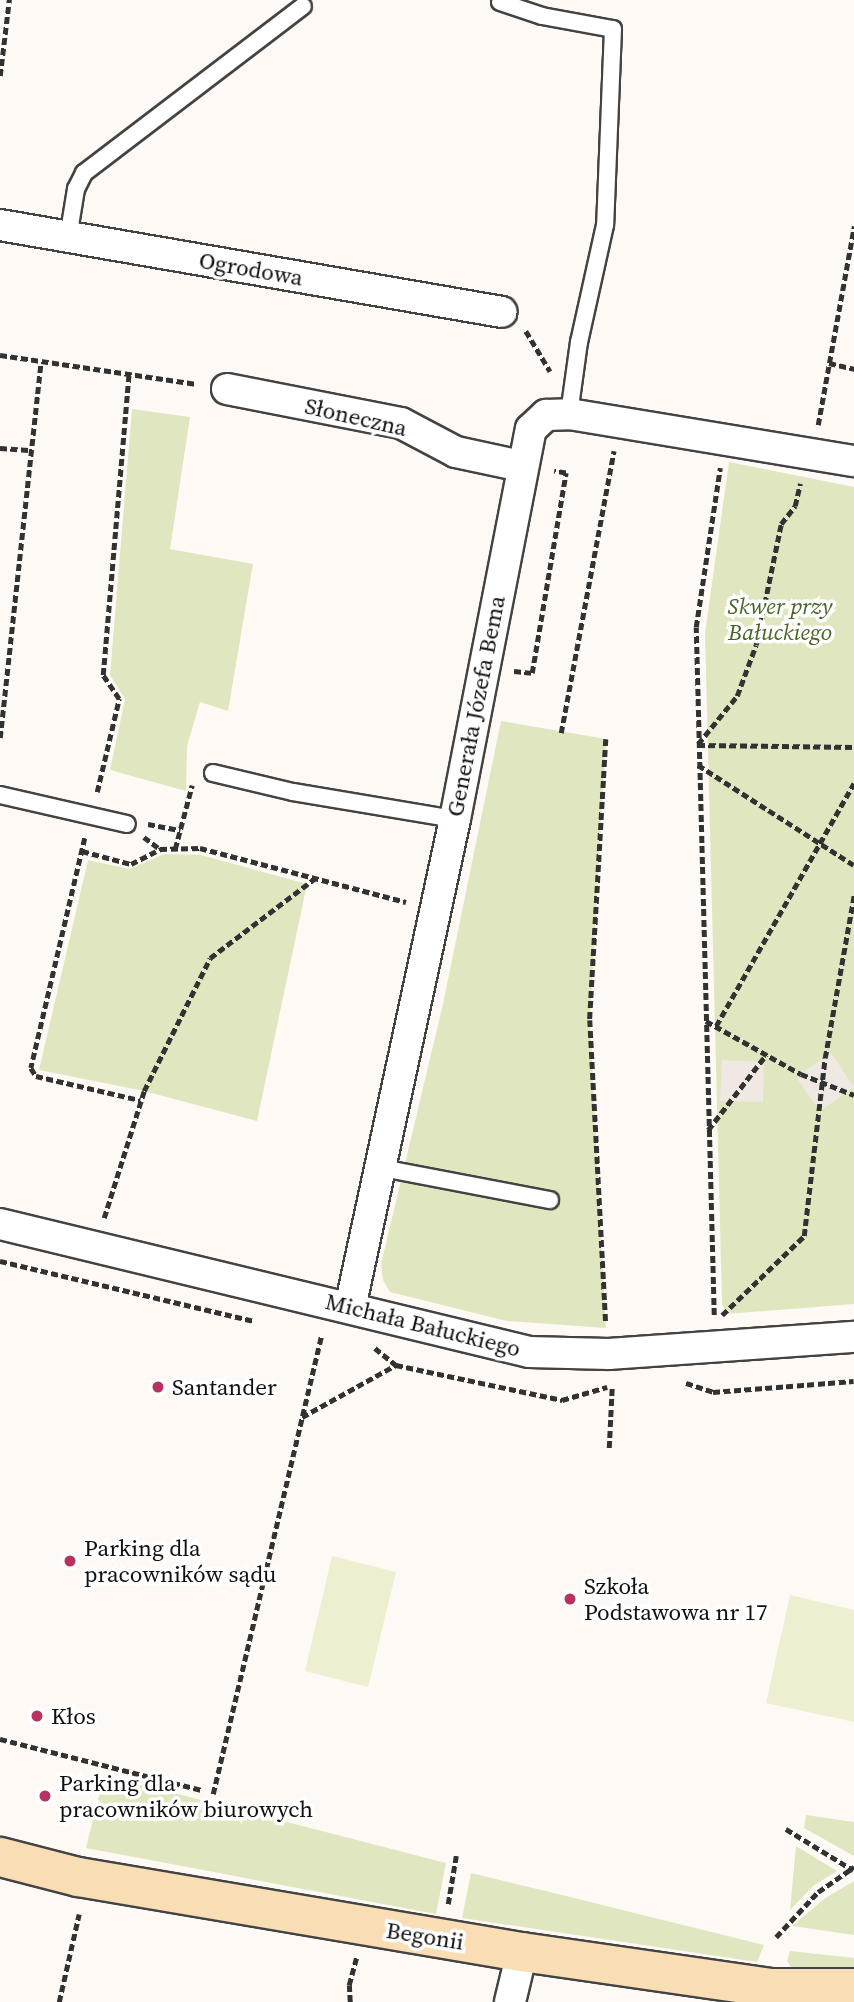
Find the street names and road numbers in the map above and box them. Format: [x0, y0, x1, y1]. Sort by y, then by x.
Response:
street label: Ogrodowa [197, 246, 305, 292]
street label: Słoneczna [302, 392, 410, 442]
street label: Generała Józefa Bema [441, 593, 511, 819]
street label: Michała Bałuckiego [323, 1287, 523, 1363]
street label: Begonii [384, 1916, 466, 1956]

